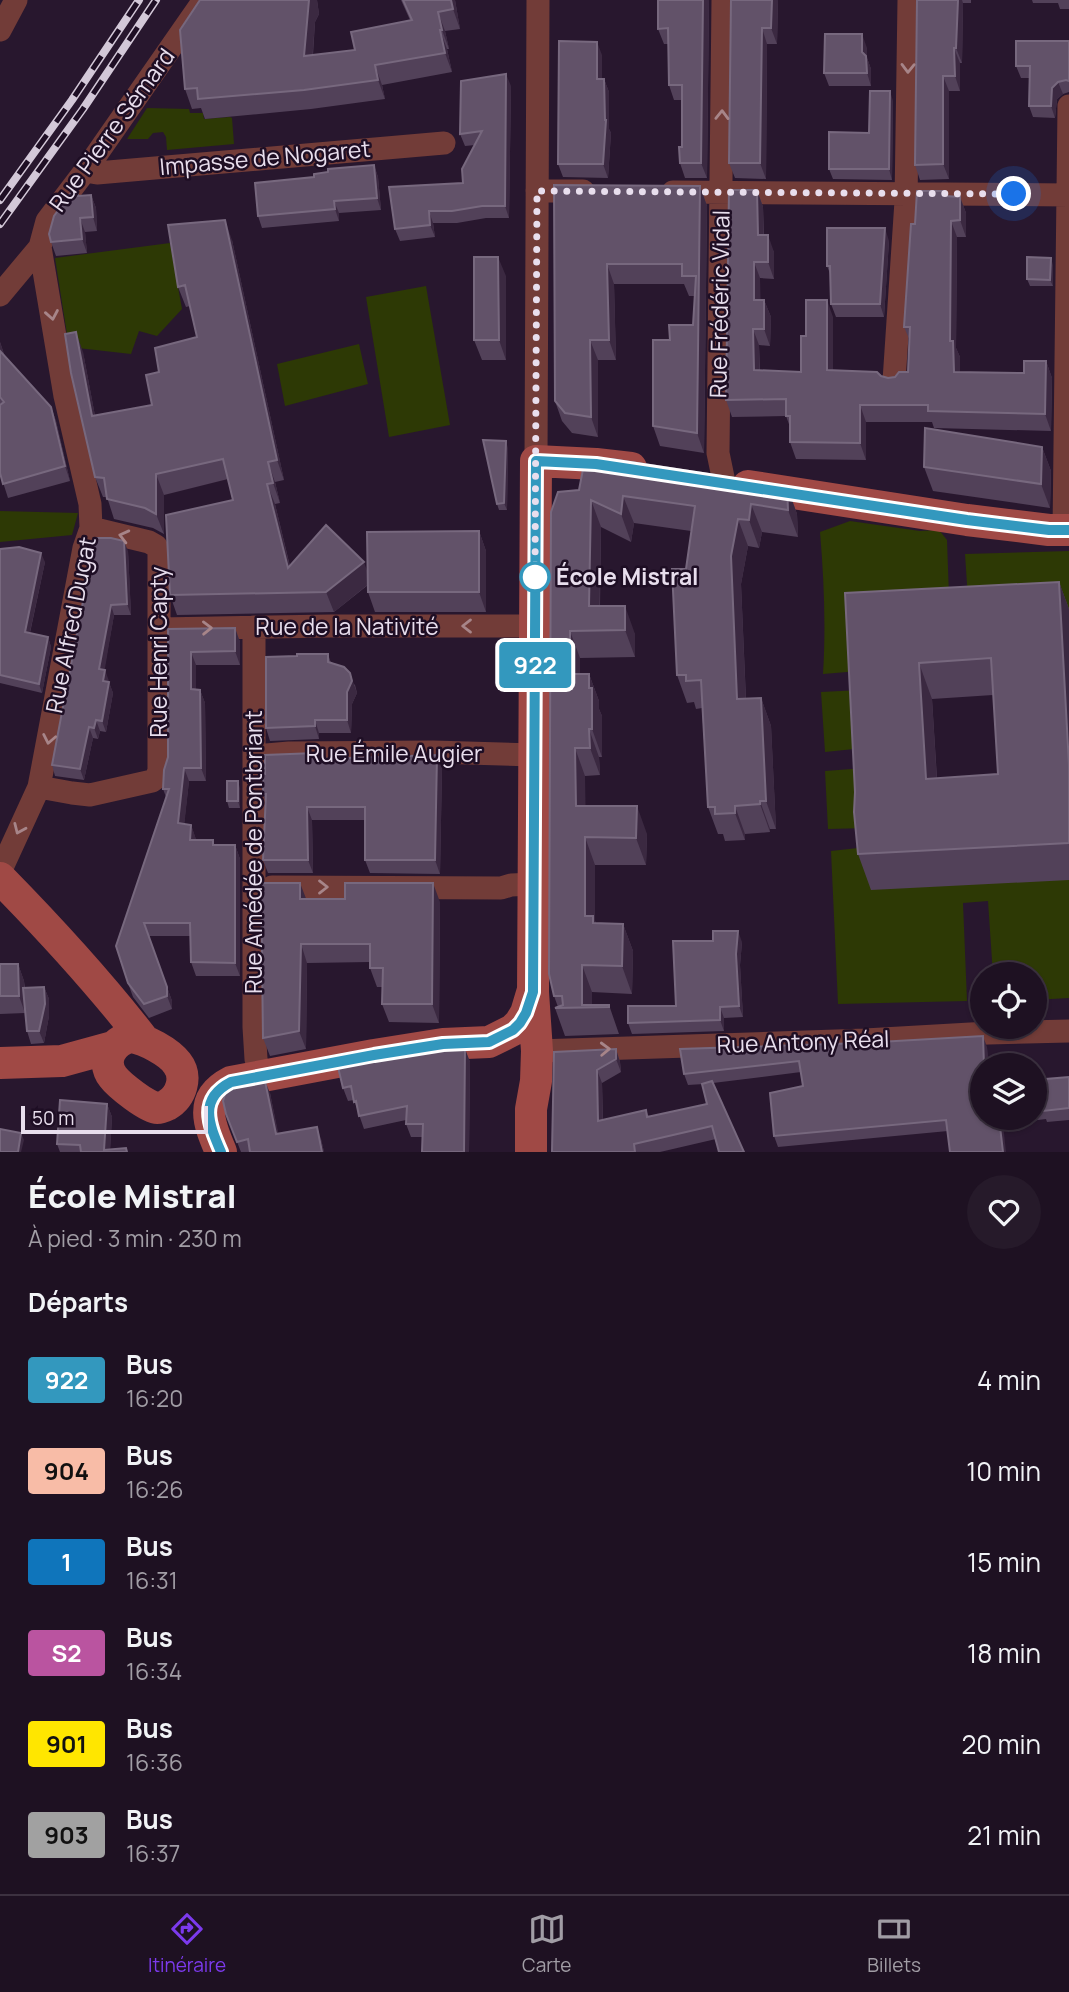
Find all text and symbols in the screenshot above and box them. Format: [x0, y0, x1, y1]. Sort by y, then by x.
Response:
street label: Rue Pierre Sémard [41, 41, 181, 218]
one-way arrow [900, 63, 916, 74]
one-way arrow [714, 110, 729, 121]
street label: Impasse de Nogaret [158, 132, 372, 182]
your location [996, 176, 1031, 211]
street label: Rue Frédéric Vidal [701, 210, 737, 398]
one-way arrow [43, 309, 58, 321]
one-way arrow [118, 530, 130, 544]
street label: Rue Alfred Dugat [37, 534, 103, 716]
place label: École Mistral [556, 560, 699, 592]
marker: École Mistral [520, 562, 550, 592]
street label: Rue Henri Capty [142, 567, 174, 737]
street label: Rue de la Nativité [255, 610, 439, 642]
one-way arrow [461, 618, 472, 634]
one-way arrow [202, 620, 213, 636]
line badge: 922 [495, 642, 575, 688]
text: 922 [513, 648, 557, 681]
street label: Rue Amédée de Pontbriant [237, 710, 269, 994]
one-way arrow [42, 733, 57, 745]
street label: Rue Émile Augier [306, 737, 482, 769]
one-way arrow [13, 822, 27, 835]
one-way arrow [319, 879, 329, 895]
map controls [970, 962, 1047, 1130]
button: locate [970, 962, 1047, 1039]
street label: Rue Antony Réal [716, 1022, 890, 1060]
one-way arrow [599, 1041, 610, 1056]
button: layers [970, 1053, 1047, 1130]
scale bar [21, 1103, 208, 1135]
text: 50 m [32, 1105, 74, 1131]
text: École Mistral [28, 1173, 236, 1218]
button: heart [967, 1175, 1041, 1249]
text: À pied · 3 min · 230 m [28, 1222, 242, 1254]
text: Départs [28, 1284, 128, 1320]
text: Bus [126, 1346, 173, 1382]
text: 4 min [977, 1362, 1041, 1398]
text: 922 [45, 1363, 88, 1396]
text: 16:20 [126, 1382, 183, 1414]
text: Bus [126, 1437, 173, 1473]
text: 10 min [966, 1453, 1041, 1489]
text: 904 [44, 1454, 89, 1487]
text: 16:26 [126, 1473, 184, 1505]
text: Bus [126, 1528, 173, 1564]
text: 15 min [967, 1544, 1041, 1580]
text: 1 [61, 1545, 72, 1578]
text: 16:31 [126, 1564, 178, 1596]
text: Bus [126, 1619, 173, 1655]
text: 18 min [967, 1635, 1041, 1671]
text: S2 [51, 1636, 82, 1669]
text: 16:34 [126, 1655, 182, 1687]
text: Bus [126, 1710, 173, 1746]
text: 20 min [962, 1726, 1041, 1762]
text: 901 [46, 1727, 87, 1760]
text: 16:36 [126, 1746, 183, 1778]
text: Bus [126, 1801, 173, 1837]
text: 21 min [967, 1817, 1041, 1853]
text: 903 [44, 1818, 89, 1851]
text: 16:37 [126, 1837, 180, 1869]
tab: Itinéraire [148, 1910, 226, 1978]
tab: Carte [522, 1910, 571, 1978]
tab: Billets [867, 1910, 921, 1978]

